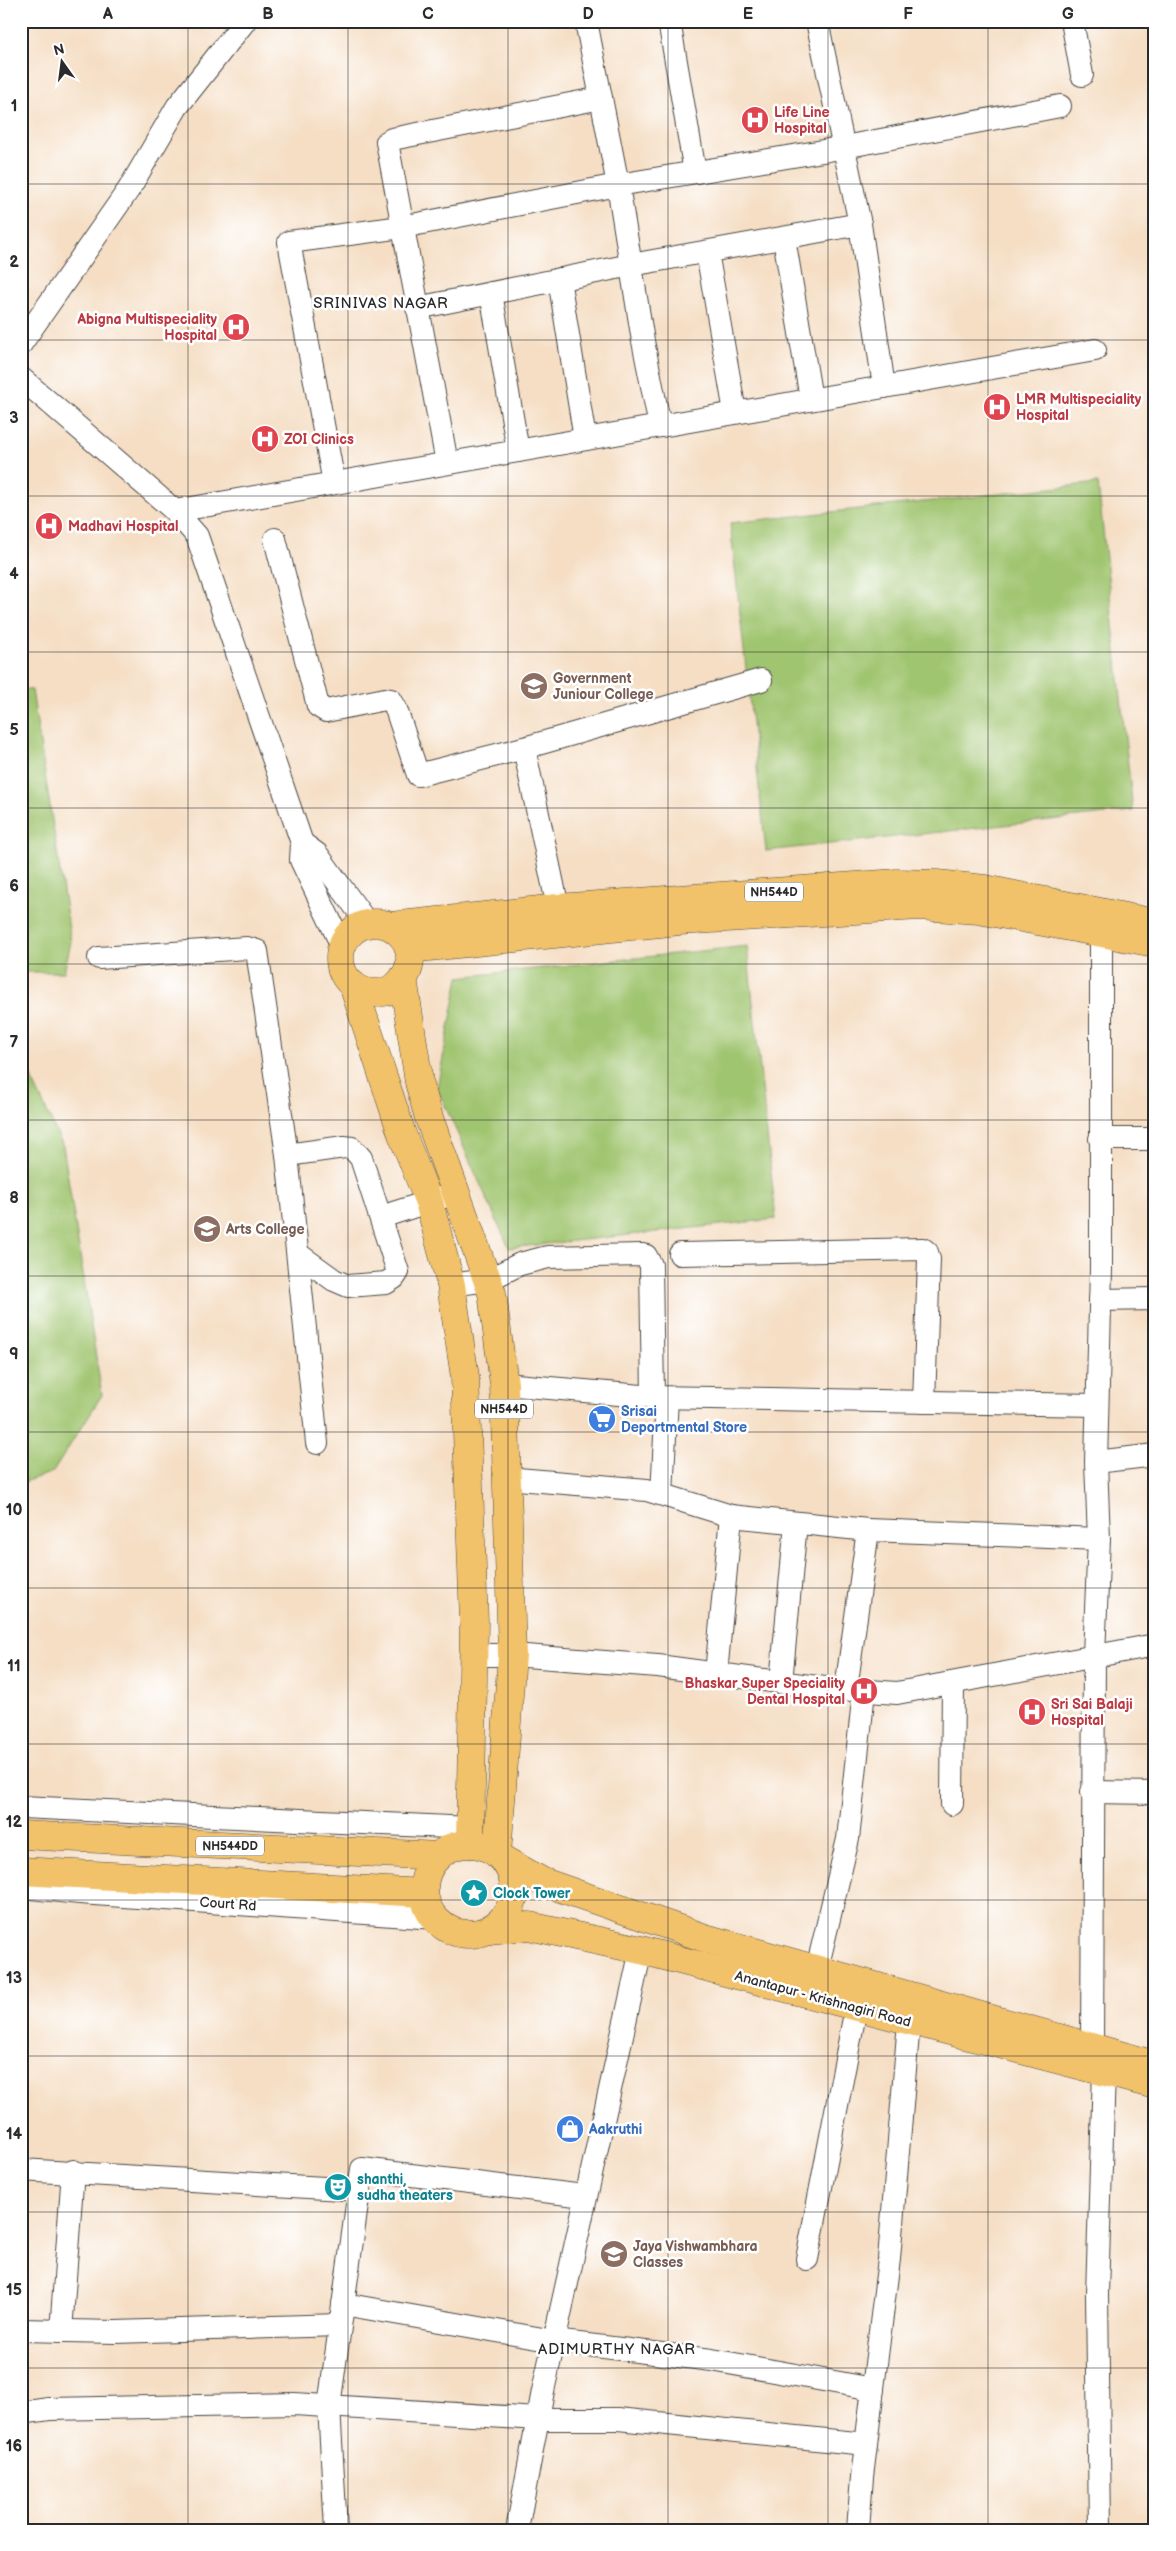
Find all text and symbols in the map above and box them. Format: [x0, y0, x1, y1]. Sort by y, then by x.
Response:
text: A [102, 5, 113, 24]
text: B [262, 5, 274, 24]
text: C [422, 5, 434, 24]
text: D [582, 5, 594, 24]
text: E [743, 5, 753, 24]
text: F [903, 5, 913, 24]
text: G [1062, 5, 1074, 24]
north arrow [38, 38, 88, 88]
text: N [52, 40, 66, 59]
text: 1 [11, 97, 17, 116]
place label: Life Line Hospital [774, 104, 830, 137]
hospital icon: Life Line Hospital [740, 105, 770, 135]
text: 2 [9, 253, 19, 272]
district label: SRINIVAS NAGAR [313, 294, 449, 313]
place label: Abigna Multispeciality Hospital [77, 311, 218, 344]
hospital icon: Abigna Multispeciality Hospital [221, 312, 251, 342]
place label: LMR Multispeciality Hospital [1016, 391, 1142, 424]
hospital icon: LMR Multispeciality Hospital [982, 392, 1012, 422]
text: 3 [9, 409, 19, 428]
hospital icon: ZOI Clinics [250, 424, 280, 454]
place label: ZOI Clinics [284, 431, 354, 448]
hospital icon: Madhavi Hospital [34, 511, 64, 541]
place label: Madhavi Hospital [68, 518, 179, 535]
text: 4 [9, 565, 19, 584]
place label: Government Juniour College [553, 670, 654, 703]
school or university icon: Government Juniour College [519, 671, 549, 701]
text: 5 [9, 721, 19, 740]
text: 6 [9, 877, 19, 896]
road number: NH544D [745, 882, 803, 902]
text: 7 [10, 1033, 19, 1052]
text: 8 [9, 1189, 19, 1208]
school or university icon: Arts College [192, 1214, 222, 1244]
place label: Arts College [225, 1221, 304, 1238]
text: 9 [9, 1345, 19, 1364]
road number: NH544D [475, 1400, 533, 1418]
place label: Srisai Deportmental Store [621, 1403, 747, 1436]
supermarket icon: Srisai Deportmental Store [587, 1404, 617, 1434]
text: 10 [6, 1501, 22, 1520]
text: 11 [7, 1657, 21, 1676]
place label: Bhaskar Super Speciality Dental Hospital [685, 1675, 846, 1708]
hospital icon: Bhaskar Super Speciality Dental Hospital [849, 1676, 879, 1706]
place label: Sri Sai Balaji Hospital [1051, 1696, 1133, 1729]
hospital icon: Sri Sai Balaji Hospital [1017, 1697, 1047, 1727]
text: 12 [6, 1813, 23, 1832]
road number: NH544DD [196, 1836, 264, 1855]
place icon: Clock Tower [459, 1878, 489, 1908]
place label: Clock Tower [493, 1885, 571, 1902]
street label: Court Rd [199, 1894, 257, 1914]
street label: Anantapur - Krishnagiri Road [733, 1967, 913, 2031]
text: 13 [6, 1969, 22, 1988]
shop icon: Aakruthi [555, 2114, 585, 2144]
place label: Aakruthi [588, 2121, 642, 2138]
text: 14 [6, 2125, 23, 2144]
place label: shanthi, sudha theaters [357, 2171, 453, 2204]
theatre icon: shanthi, sudha theaters [323, 2172, 353, 2202]
place label: Jaya Vishwambhara Classes [633, 2238, 758, 2271]
school or university icon: Jaya Vishwambhara Classes [599, 2239, 629, 2269]
text: 15 [6, 2281, 22, 2300]
district label: ADIMURTHY NAGAR [538, 2340, 696, 2359]
text: 16 [6, 2437, 23, 2456]

